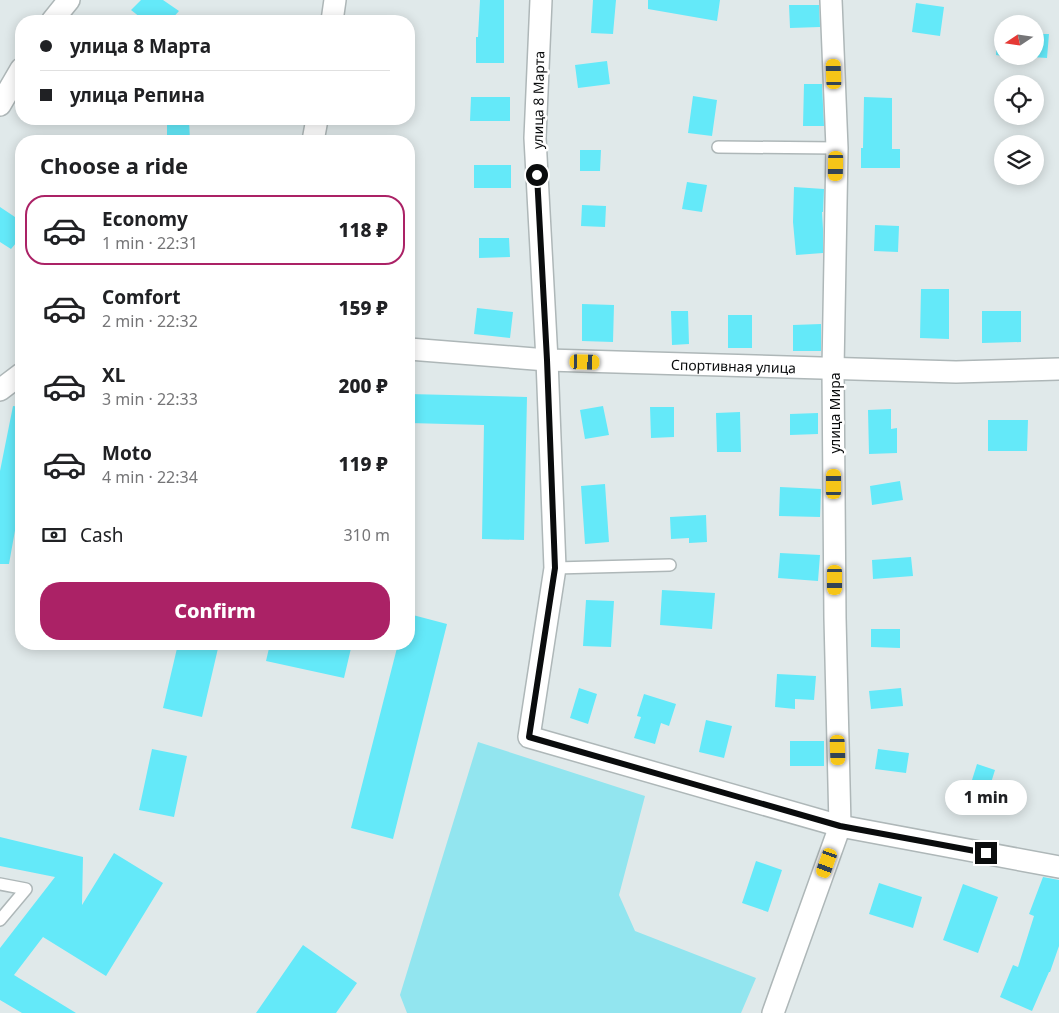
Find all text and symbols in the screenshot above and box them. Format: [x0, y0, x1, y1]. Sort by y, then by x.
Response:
north arrow [994, 15, 1044, 65]
map controls [994, 15, 1044, 185]
text: улица 8 Марта [70, 33, 211, 59]
street label: улица 8 Марта [528, 51, 548, 149]
car [825, 59, 842, 89]
button: locate [994, 75, 1044, 125]
text: улица Репина [70, 82, 205, 108]
button: layers [994, 135, 1044, 185]
text: Choose a ride [40, 150, 188, 180]
car [828, 151, 843, 181]
route start [526, 164, 548, 186]
text: Economy [102, 206, 188, 232]
icon: car [42, 208, 87, 253]
text: 118 ₽ [338, 217, 388, 243]
text: 1 min · 22:31 [102, 232, 198, 254]
text: Comfort [102, 284, 181, 310]
icon: car [42, 286, 87, 331]
text: 159 ₽ [338, 295, 388, 321]
text: 2 min · 22:32 [102, 310, 198, 332]
car [569, 354, 600, 370]
street label: Спортивная улица [671, 354, 796, 377]
text: XL [102, 362, 125, 388]
icon: car [42, 364, 87, 409]
street label: улица Мира [825, 372, 844, 454]
text: 200 ₽ [338, 373, 388, 399]
text: 3 min · 22:33 [102, 388, 198, 410]
text: Moto [102, 440, 152, 466]
icon: car [42, 442, 87, 487]
text: 119 ₽ [338, 451, 388, 477]
text: 4 min · 22:34 [102, 466, 198, 488]
car [826, 469, 841, 499]
icon: cash [40, 521, 68, 549]
text: Cash [80, 522, 124, 548]
text: 310 m [343, 524, 390, 546]
car [827, 565, 842, 595]
button: Confirm [40, 582, 390, 640]
car [829, 735, 846, 765]
callout: 1 min [945, 780, 1027, 816]
text: 1 min [964, 786, 1008, 808]
route end [975, 842, 997, 864]
car [814, 846, 839, 880]

